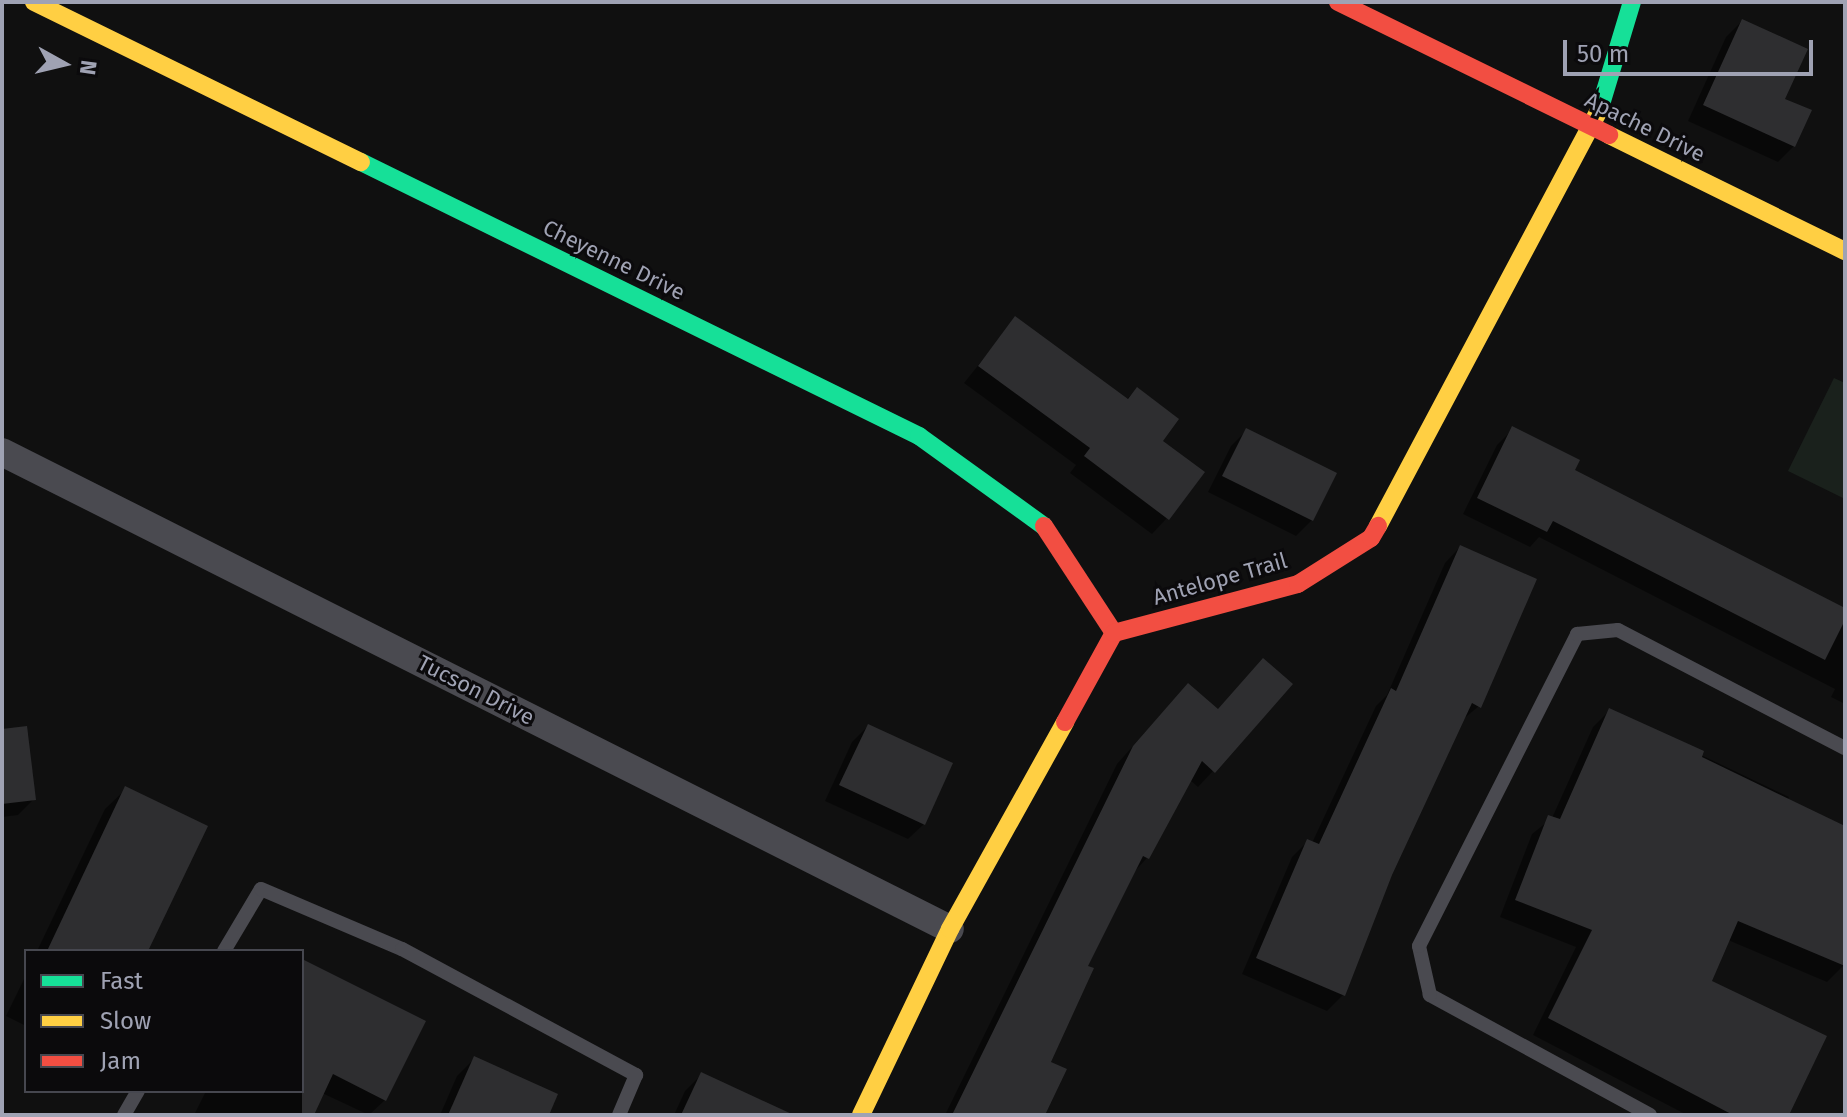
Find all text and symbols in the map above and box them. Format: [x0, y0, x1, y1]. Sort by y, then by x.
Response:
north arrow [24, 24, 104, 104]
scale bar [1567, 24, 1817, 74]
text: 50 m [1577, 40, 1629, 68]
text: N [74, 58, 103, 77]
street label: Apache Drive [1581, 87, 1709, 167]
street label: Cheyenne Drive [539, 214, 689, 306]
street label: Antelope Trail [1150, 547, 1290, 611]
street label: Tucson Drive [413, 649, 539, 731]
legend [24, 949, 304, 1093]
text: Fast [100, 967, 143, 995]
text: Slow [100, 1007, 151, 1035]
text: Jam [100, 1047, 141, 1075]

